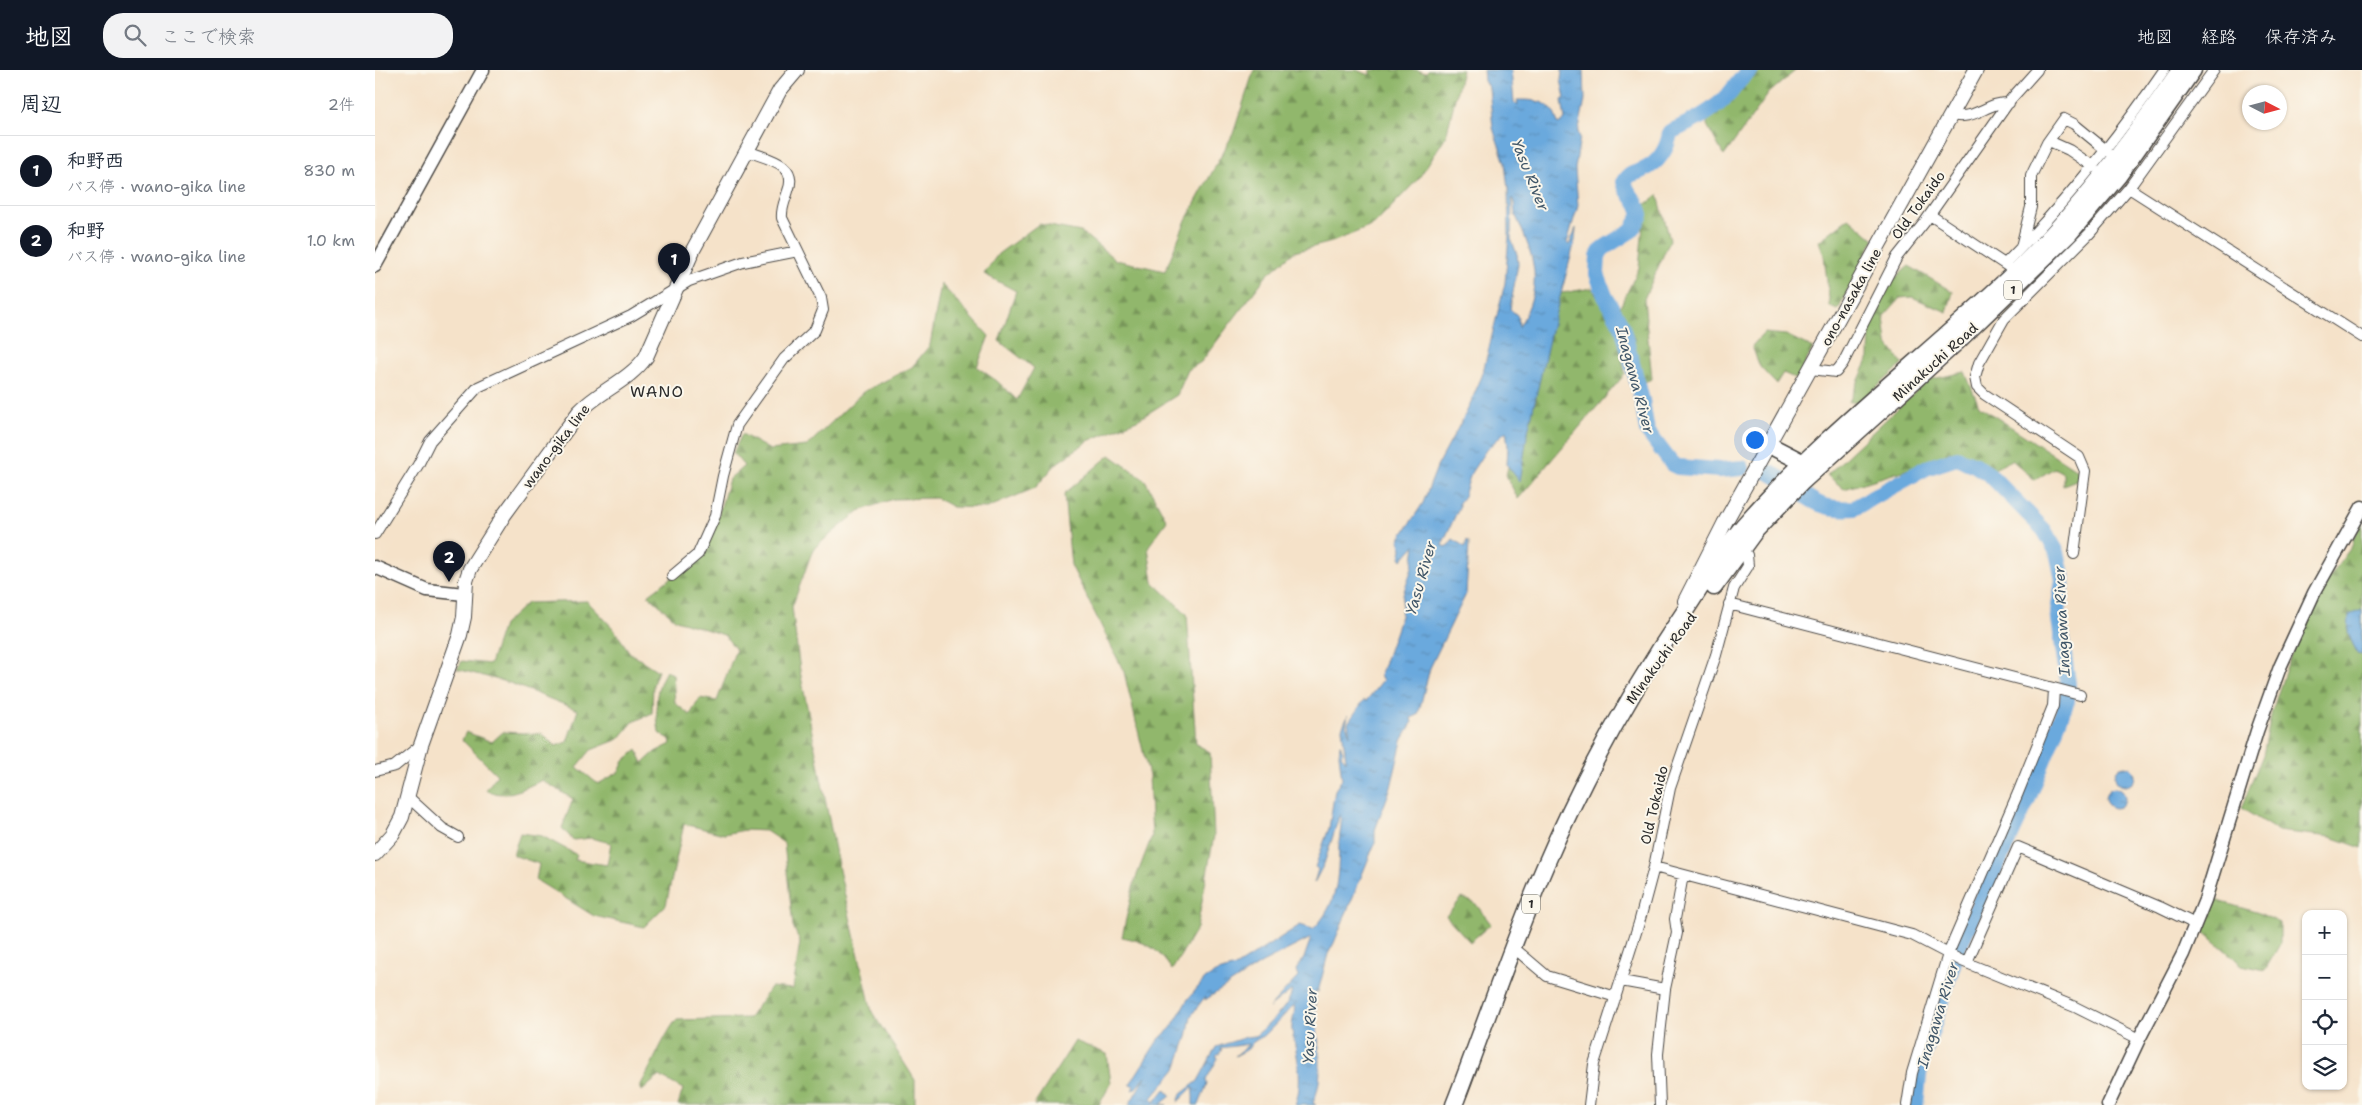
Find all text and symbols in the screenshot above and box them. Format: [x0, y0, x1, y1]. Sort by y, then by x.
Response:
search box [103, 13, 453, 58]
text: 地図 [25, 21, 73, 53]
icon: search [121, 21, 149, 49]
text: ここで検索 [161, 24, 256, 49]
text: 地図 [2137, 25, 2173, 49]
text: 経路 [2201, 25, 2237, 49]
text: 保存済み [2265, 25, 2337, 49]
north arrow [2242, 85, 2287, 130]
text: 周辺 [20, 90, 62, 118]
text: 2件 [328, 94, 355, 115]
water label: Yasu River [1507, 136, 1554, 215]
text: 和野西 [67, 148, 124, 173]
text: 1 [32, 160, 40, 181]
text: 830 m [303, 160, 355, 181]
street label: Old Tokaido [1887, 167, 1949, 243]
text: バス停 · wano-gika line [67, 176, 246, 197]
text: 和野 [67, 218, 105, 243]
text: 2 [30, 230, 42, 251]
text: 1.0 km [307, 230, 355, 251]
pin: 1 [658, 243, 690, 284]
street label: ono-nasaka line [1817, 245, 1885, 349]
text: バス停 · wano-gika line [67, 246, 246, 267]
road number: 1 [2004, 280, 2022, 300]
street label: Minakuchi Road [1888, 319, 1982, 405]
water label: Inagawa River [1611, 323, 1659, 437]
district label: WANO [630, 381, 684, 402]
street label: wano-gika line [518, 400, 594, 492]
your location [1742, 427, 1768, 453]
water label: Yasu River [1401, 538, 1441, 617]
pin: 2 [433, 541, 465, 582]
water label: Inagawa River [2049, 565, 2075, 677]
street label: Minakuchi Road [1622, 608, 1700, 708]
street label: Old Tokaido [1636, 764, 1672, 846]
road number: 1 [1522, 894, 1540, 914]
map controls [2302, 910, 2347, 1090]
button: + [2302, 910, 2347, 955]
button: − [2302, 955, 2347, 1000]
water label: Inagawa River [1912, 959, 1964, 1071]
water label: Yasu River [1298, 987, 1322, 1064]
button: locate [2302, 1000, 2347, 1045]
button: layers [2302, 1045, 2347, 1090]

